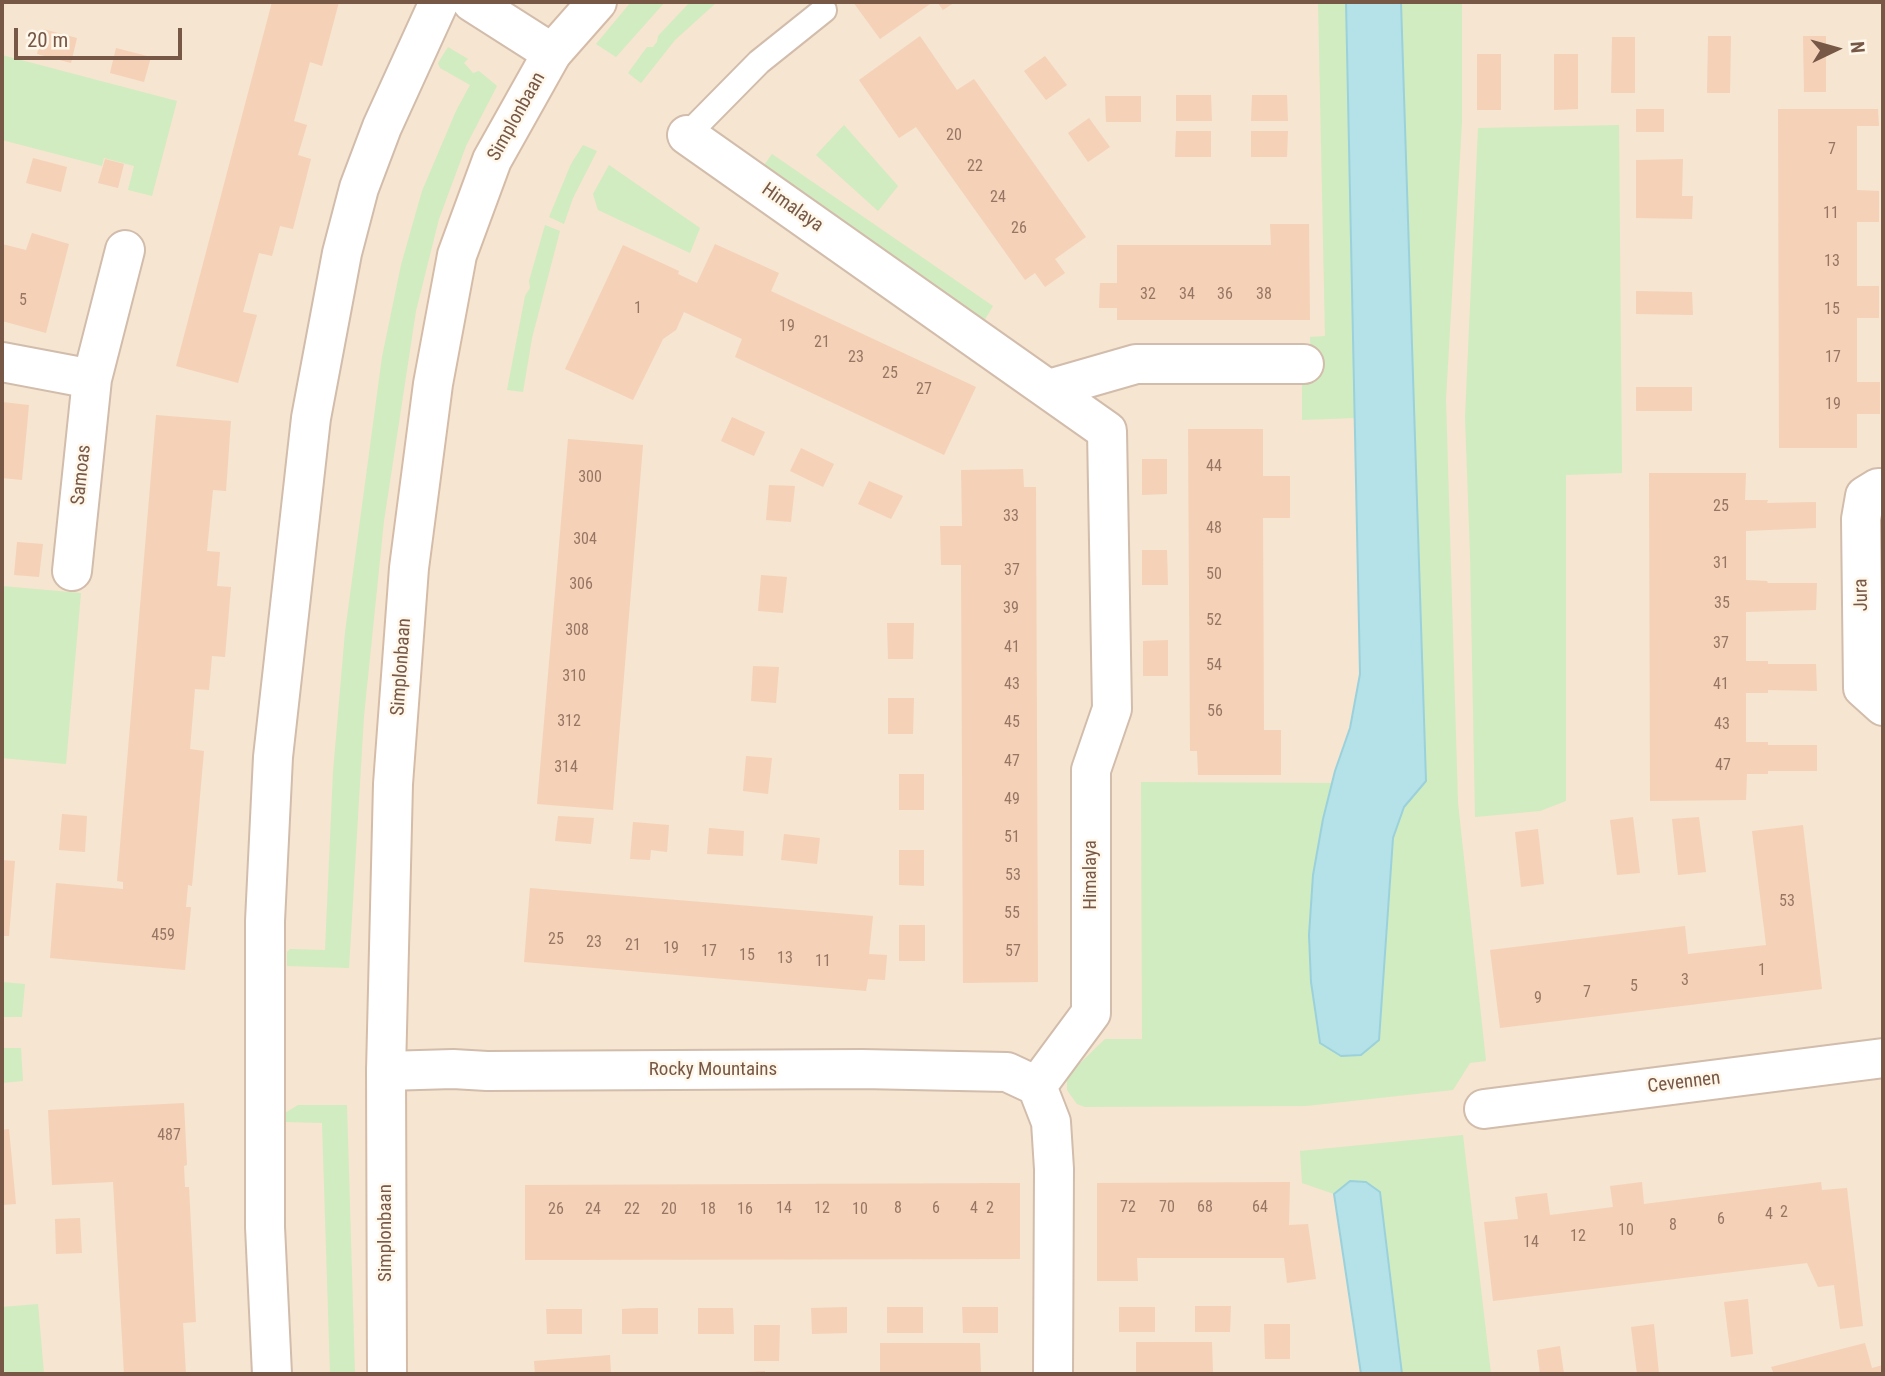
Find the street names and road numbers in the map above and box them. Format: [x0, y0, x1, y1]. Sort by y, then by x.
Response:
street label: Simplonbaan [483, 69, 551, 165]
street label: Himalaya [757, 179, 827, 237]
street label: Samoas [67, 444, 97, 506]
street label: Jura [1850, 578, 1874, 612]
street label: Simplonbaan [387, 617, 417, 717]
street label: Himalaya [1080, 840, 1102, 910]
street label: Rocky Mountains [649, 1059, 777, 1081]
street label: Cevennen [1646, 1067, 1722, 1099]
street label: Simplonbaan [375, 1184, 397, 1282]

